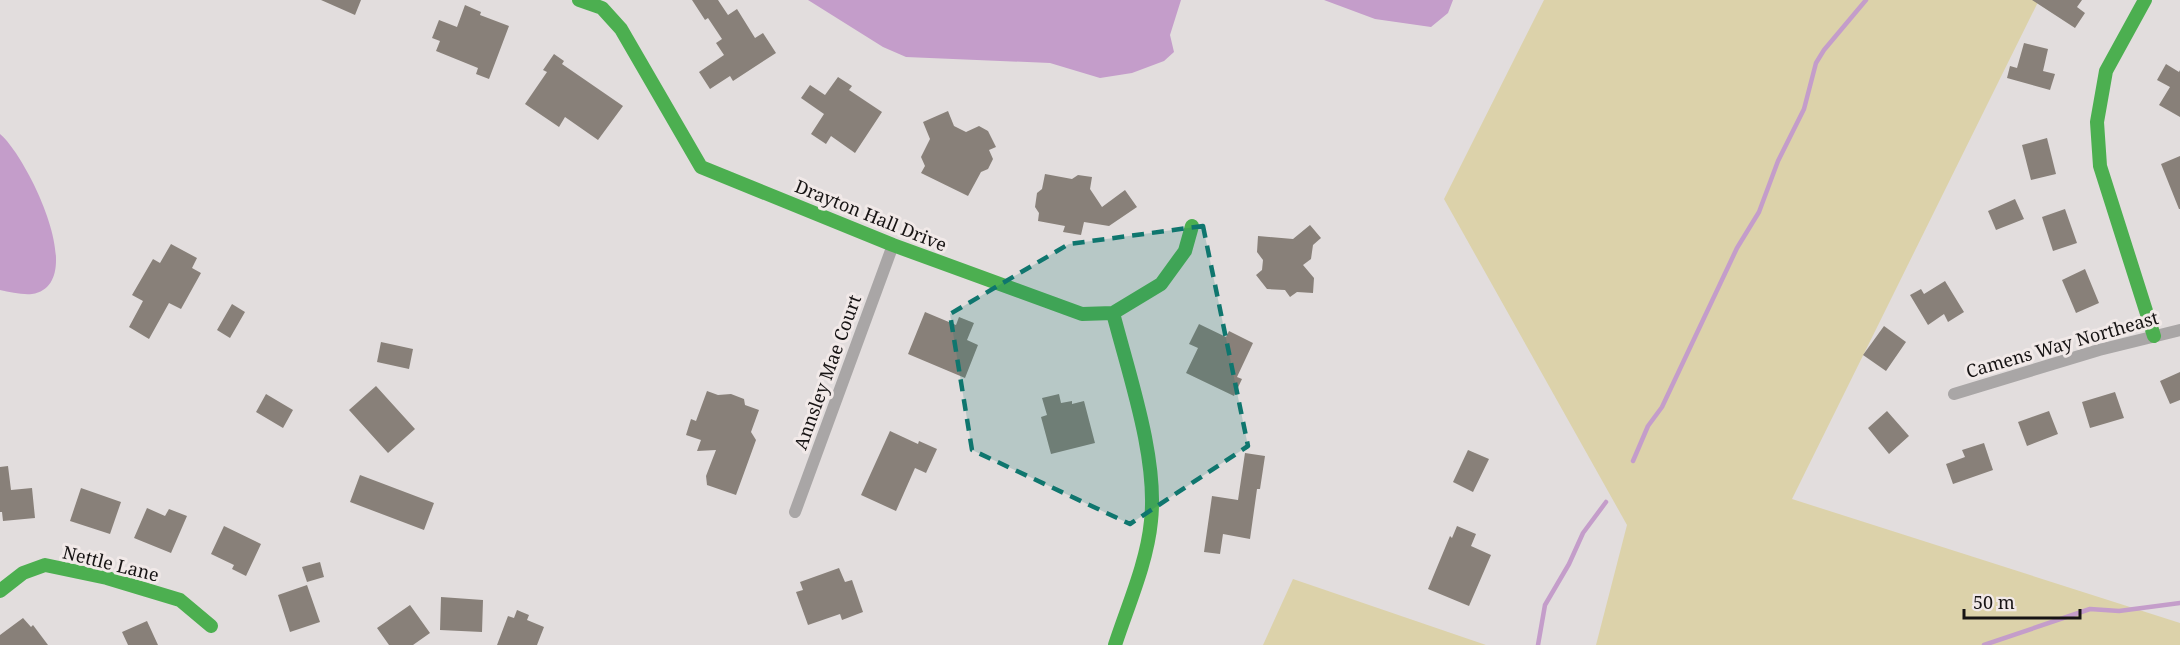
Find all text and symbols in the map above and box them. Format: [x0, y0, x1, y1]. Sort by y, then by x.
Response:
street label: Drayton Hall Drive [791, 174, 951, 256]
street label: Annsley Mae Court [788, 291, 866, 453]
street label: Camens Way Northeast [1963, 305, 2161, 383]
street label: Nettle Lane [60, 539, 162, 587]
scale bar [1964, 582, 2080, 620]
text: 50 m [1973, 590, 2015, 614]

